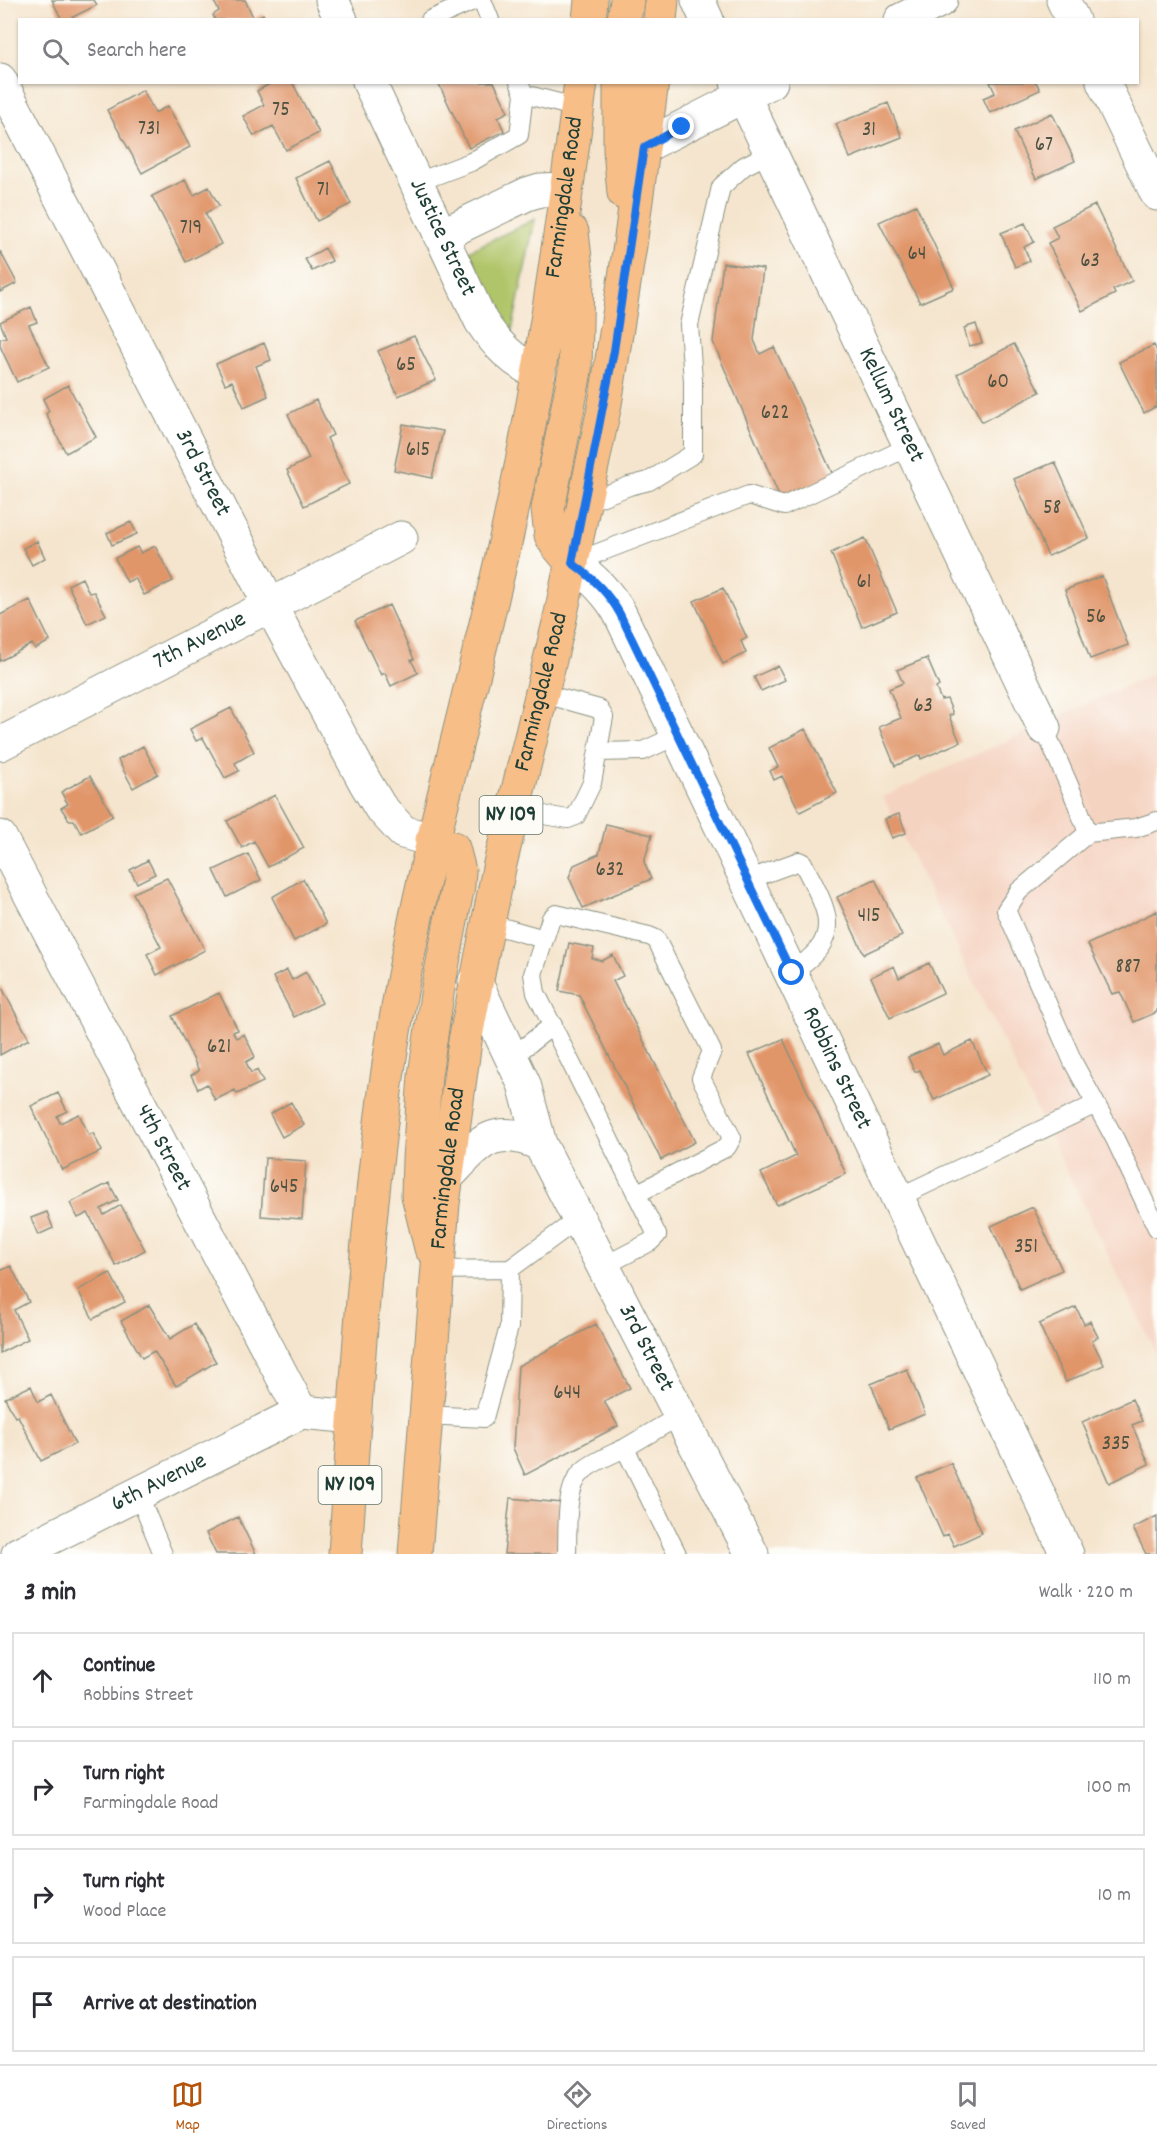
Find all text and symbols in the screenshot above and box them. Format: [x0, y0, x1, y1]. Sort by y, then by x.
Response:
search box [18, 18, 1139, 84]
icon: search [39, 35, 72, 68]
text: Search here [87, 36, 186, 67]
house number: 75 [272, 96, 290, 126]
route end [668, 113, 694, 139]
house number: 731 [138, 115, 160, 145]
street label: Farmingdale Road [537, 115, 593, 280]
house number: 31 [862, 116, 876, 146]
house number: 67 [1035, 131, 1053, 161]
street label: Justice Street [400, 173, 484, 302]
house number: 71 [317, 176, 329, 206]
house number: 719 [180, 214, 202, 244]
house number: 64 [907, 240, 927, 270]
house number: 63 [1080, 247, 1100, 277]
street label: Kellum Street [849, 342, 933, 469]
house number: 65 [396, 351, 416, 381]
house number: 60 [987, 368, 1009, 398]
house number: 622 [761, 399, 789, 429]
street label: 3rd Street [165, 423, 239, 523]
house number: 615 [406, 436, 430, 466]
house number: 58 [1043, 494, 1061, 524]
house number: 61 [857, 568, 871, 598]
street label: 7th Avenue [148, 603, 252, 679]
house number: 56 [1086, 603, 1106, 633]
street label: Farmingdale Road [506, 610, 578, 775]
house number: 63 [913, 692, 933, 722]
road number: NY 109 [480, 796, 542, 834]
house number: 632 [596, 856, 624, 886]
house number: 415 [857, 902, 881, 932]
house number: 887 [1116, 953, 1140, 983]
route start [778, 959, 804, 985]
street label: Robbins Street [792, 1001, 880, 1136]
house number: 621 [207, 1033, 231, 1063]
street label: Farmingdale Road [422, 1086, 476, 1251]
street label: 4th Street [126, 1099, 200, 1197]
house number: 645 [270, 1173, 298, 1203]
house number: 351 [1014, 1233, 1038, 1263]
street label: 3rd Street [609, 1298, 682, 1398]
house number: 644 [553, 1379, 581, 1409]
house number: 335 [1102, 1430, 1130, 1460]
street label: 6th Avenue [106, 1445, 213, 1521]
road number: NY 109 [318, 1466, 382, 1504]
text: 3 min [24, 1575, 76, 1612]
text: Walk · 220 m [1039, 1579, 1133, 1607]
text: Continue [83, 1651, 155, 1682]
icon: ahead [26, 1664, 59, 1697]
text: 110 m [1093, 1666, 1131, 1694]
text: Robbins Street [83, 1682, 193, 1710]
text: Turn right [83, 1759, 165, 1790]
icon: right [26, 1772, 59, 1805]
text: 100 m [1087, 1774, 1131, 1802]
text: Farmingdale Road [83, 1790, 218, 1818]
text: Turn right [83, 1867, 165, 1898]
icon: right [26, 1880, 59, 1913]
text: 10 m [1097, 1882, 1131, 1910]
text: Wood Place [83, 1898, 166, 1926]
icon: arrive [26, 1988, 59, 2021]
text: Arrive at destination [83, 1989, 257, 2020]
tab: Map [171, 2078, 204, 2137]
tab: Directions [547, 2078, 607, 2137]
tab: Saved [950, 2078, 986, 2137]

